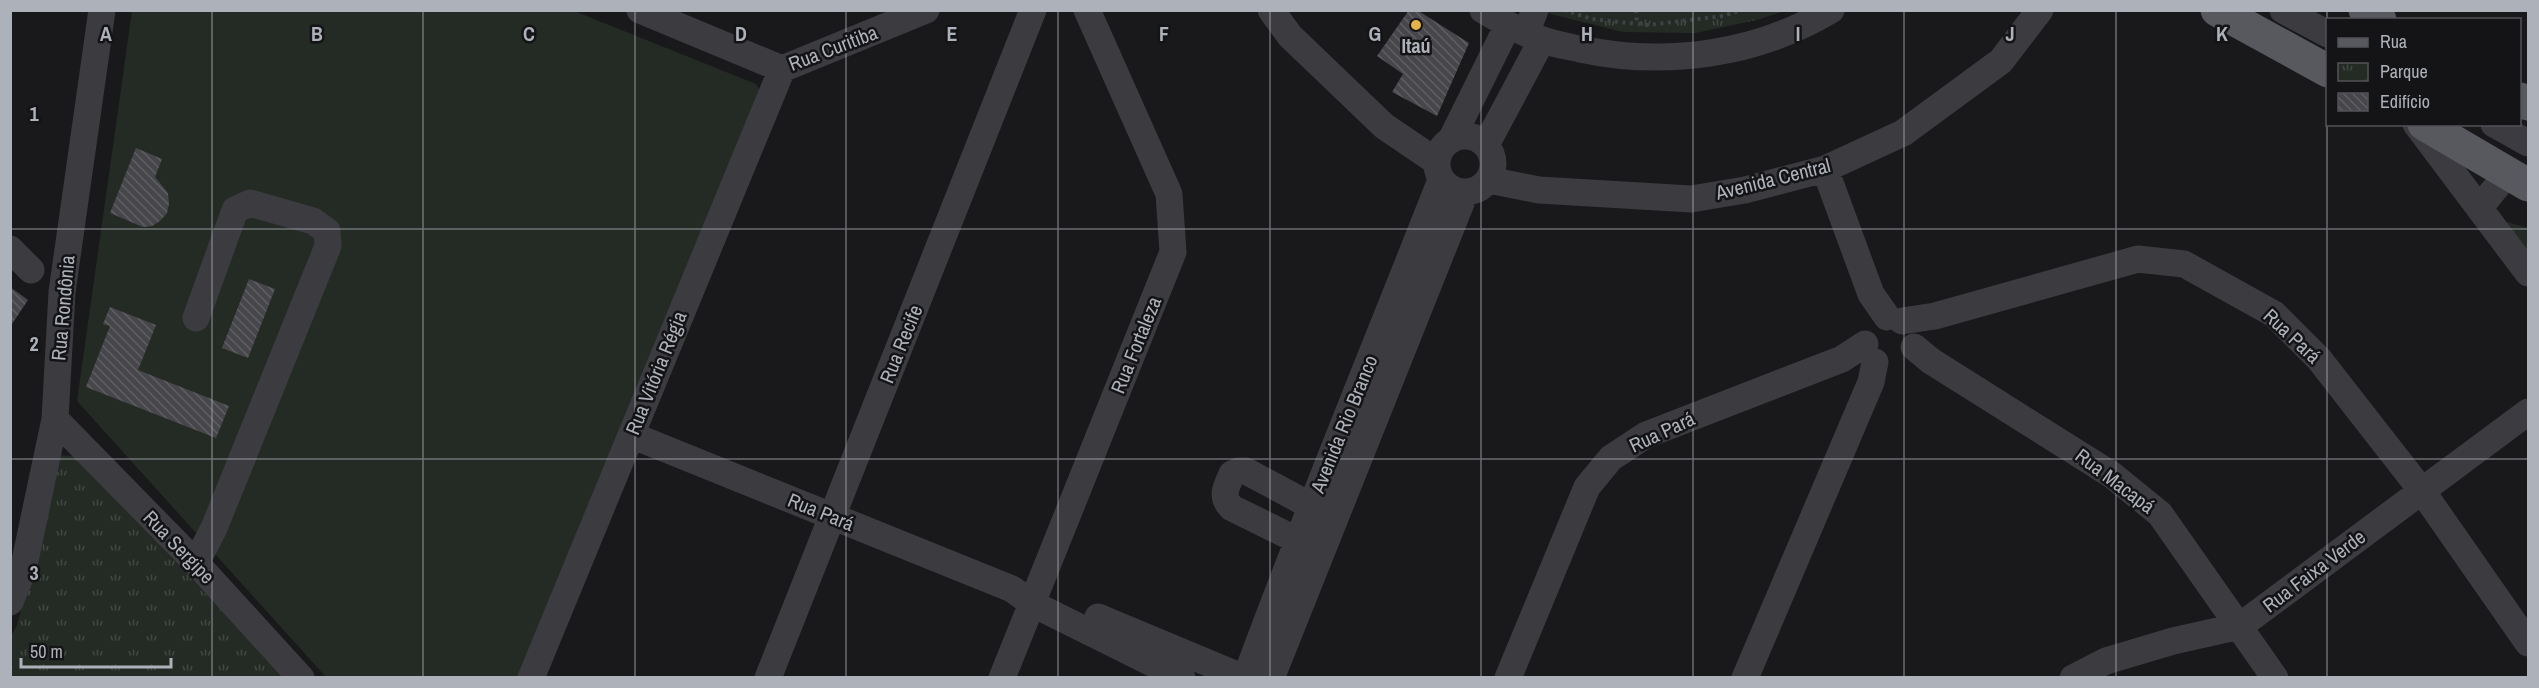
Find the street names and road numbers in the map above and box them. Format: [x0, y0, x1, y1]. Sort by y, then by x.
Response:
street label: Rua Curitiba [785, 18, 881, 77]
street label: Avenida Central [1712, 151, 1833, 206]
street label: Rua Rondônia [44, 254, 81, 362]
street label: Rua Fortaleza [1104, 292, 1167, 397]
street label: Rua Recife [873, 301, 928, 387]
street label: Rua Pará [2258, 302, 2327, 369]
street label: Rua Vitória Régia [618, 307, 693, 439]
street label: Avenida Rio Branco [1303, 351, 1383, 498]
street label: Rua Pará [1625, 405, 1699, 458]
street label: Rua Macapá [2070, 442, 2161, 519]
street label: Rua Pará [784, 486, 858, 537]
street label: Rua Sergipe [138, 504, 221, 589]
street label: Rua Faixa Verde [2257, 523, 2371, 618]

